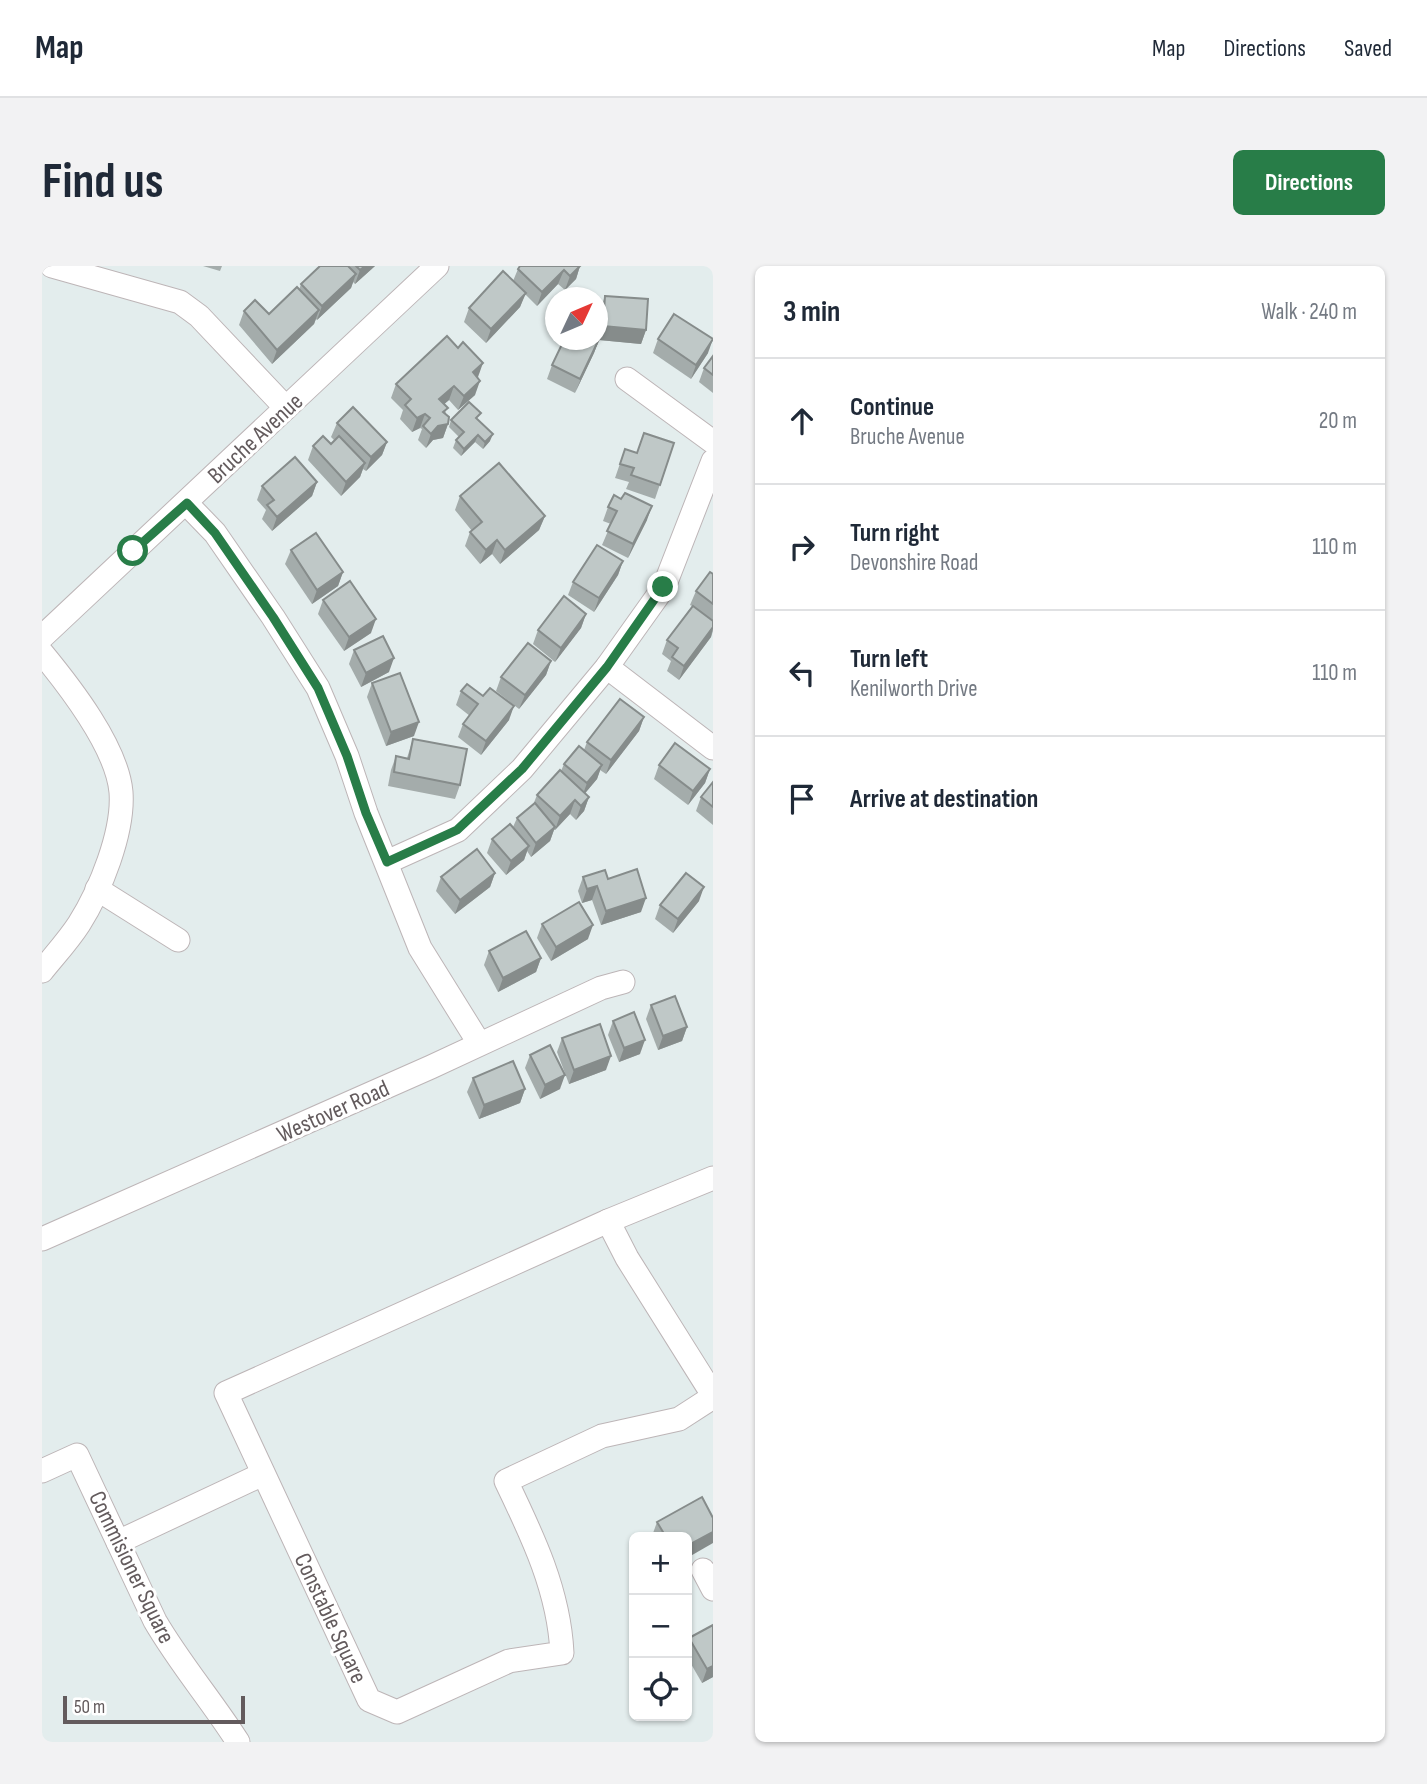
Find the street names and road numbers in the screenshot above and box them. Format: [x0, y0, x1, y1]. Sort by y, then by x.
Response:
street label: Bruche Avenue [202, 387, 309, 490]
street label: Westover Road [273, 1074, 394, 1149]
street label: Commisioner Square [82, 1486, 181, 1648]
street label: Constable Square [288, 1549, 373, 1688]

